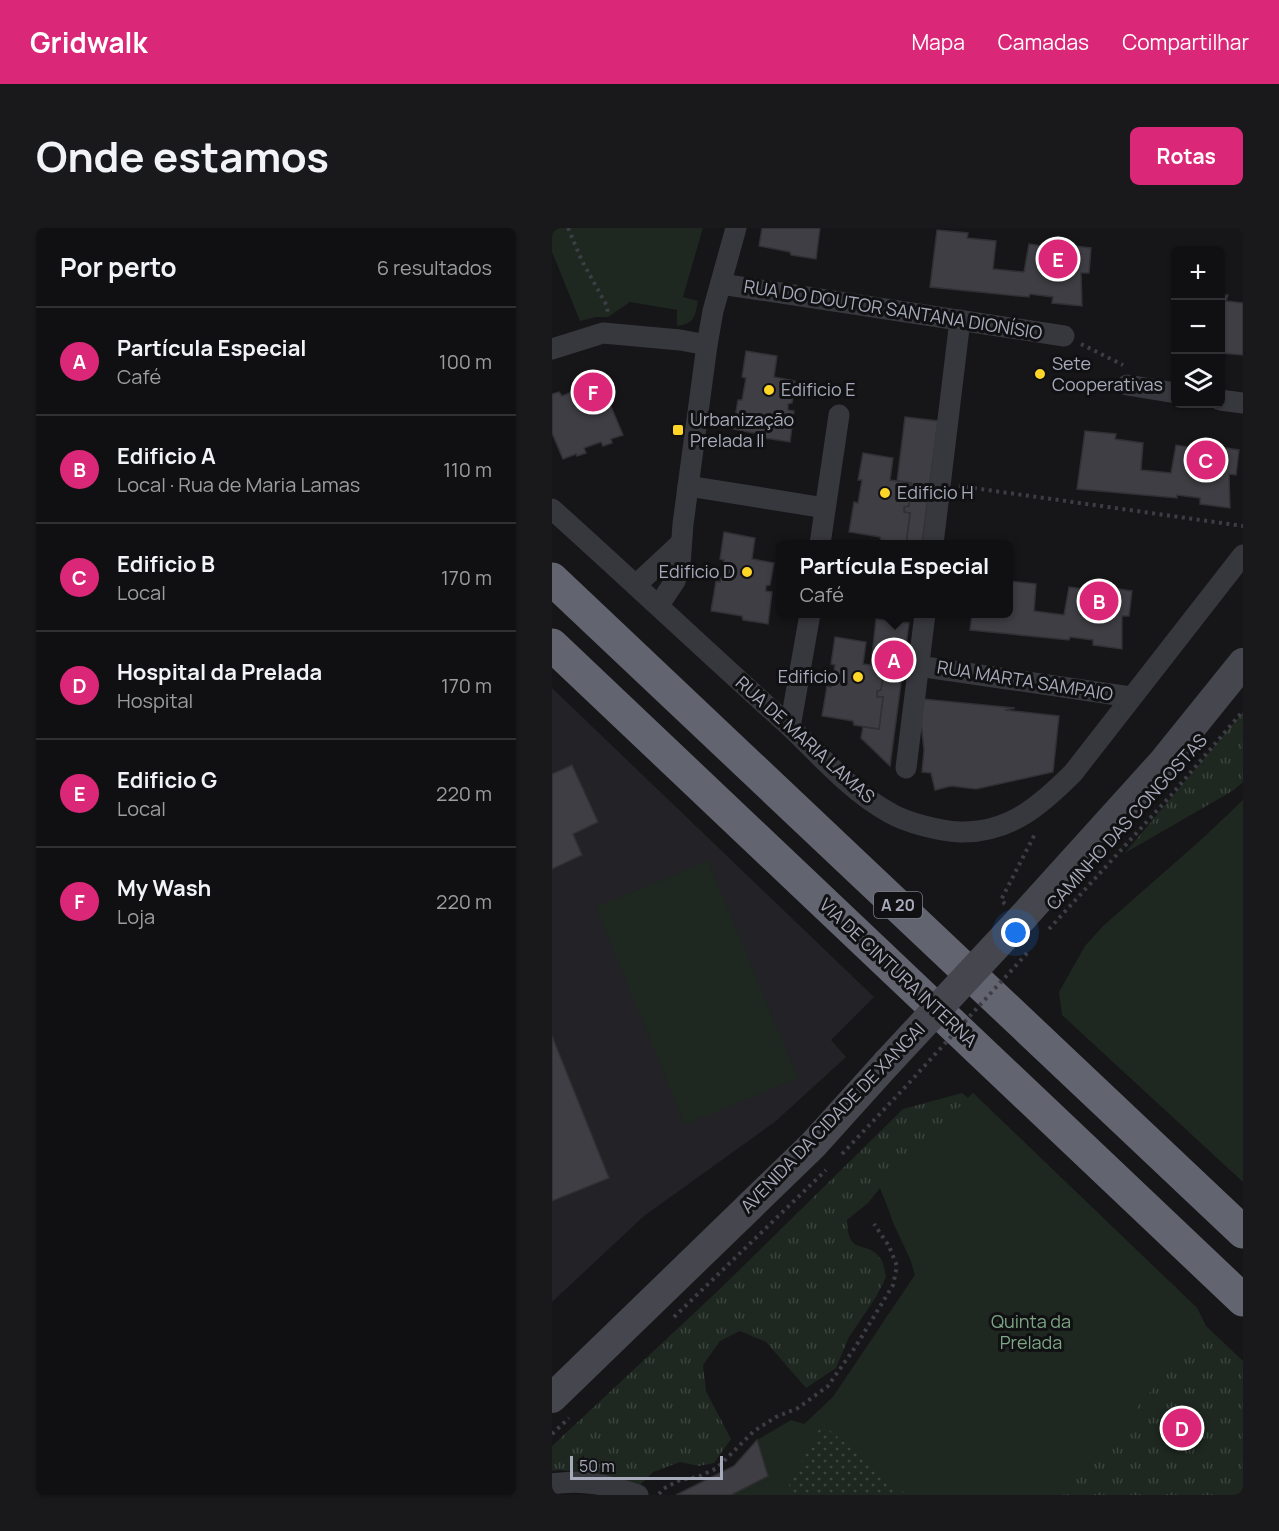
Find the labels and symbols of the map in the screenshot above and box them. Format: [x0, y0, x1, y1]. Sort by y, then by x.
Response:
pin: E [1038, 237, 1078, 282]
street label: RUA DO DOUTOR SANTANA DIONÍSIO [742, 274, 1044, 344]
place label: Sete Cooperativas [1052, 351, 1163, 396]
marker: Sete Cooperativas [1033, 367, 1047, 381]
pin: F [574, 370, 612, 414]
place label: Edificio E [781, 377, 855, 401]
marker: Edificio E [762, 383, 776, 397]
place label: Urbanização Prelada II [690, 407, 794, 452]
marker: Urbanização Prelada II [671, 423, 685, 437]
pin: C [1186, 438, 1226, 482]
place label: Edificio H [897, 480, 973, 504]
marker: Edificio H [878, 486, 892, 500]
place label: Edificio D [659, 559, 735, 583]
marker: Edificio D [740, 565, 754, 579]
pin: B [1080, 578, 1118, 623]
pin: A [874, 638, 914, 682]
street label: RUA MARTA SAMPAIO [935, 654, 1115, 706]
place label: Edificio I [778, 664, 846, 688]
street label: RUA DE MARIA LAMAS [731, 670, 880, 808]
marker: Edificio I [851, 670, 865, 684]
street label: CAMINHO DAS CONGOSTAS [1041, 728, 1212, 915]
road number: A 20 [874, 892, 922, 918]
street label: VIA DE CINTURA INTERNA [815, 893, 983, 1052]
your location [1001, 918, 1030, 947]
street label: AVENIDA DA CIDADE DE XANGAI [735, 1017, 930, 1218]
park label: Quinta da Prelada [991, 1309, 1071, 1354]
pin: D [1162, 1406, 1202, 1450]
scale bar [570, 1453, 723, 1480]

